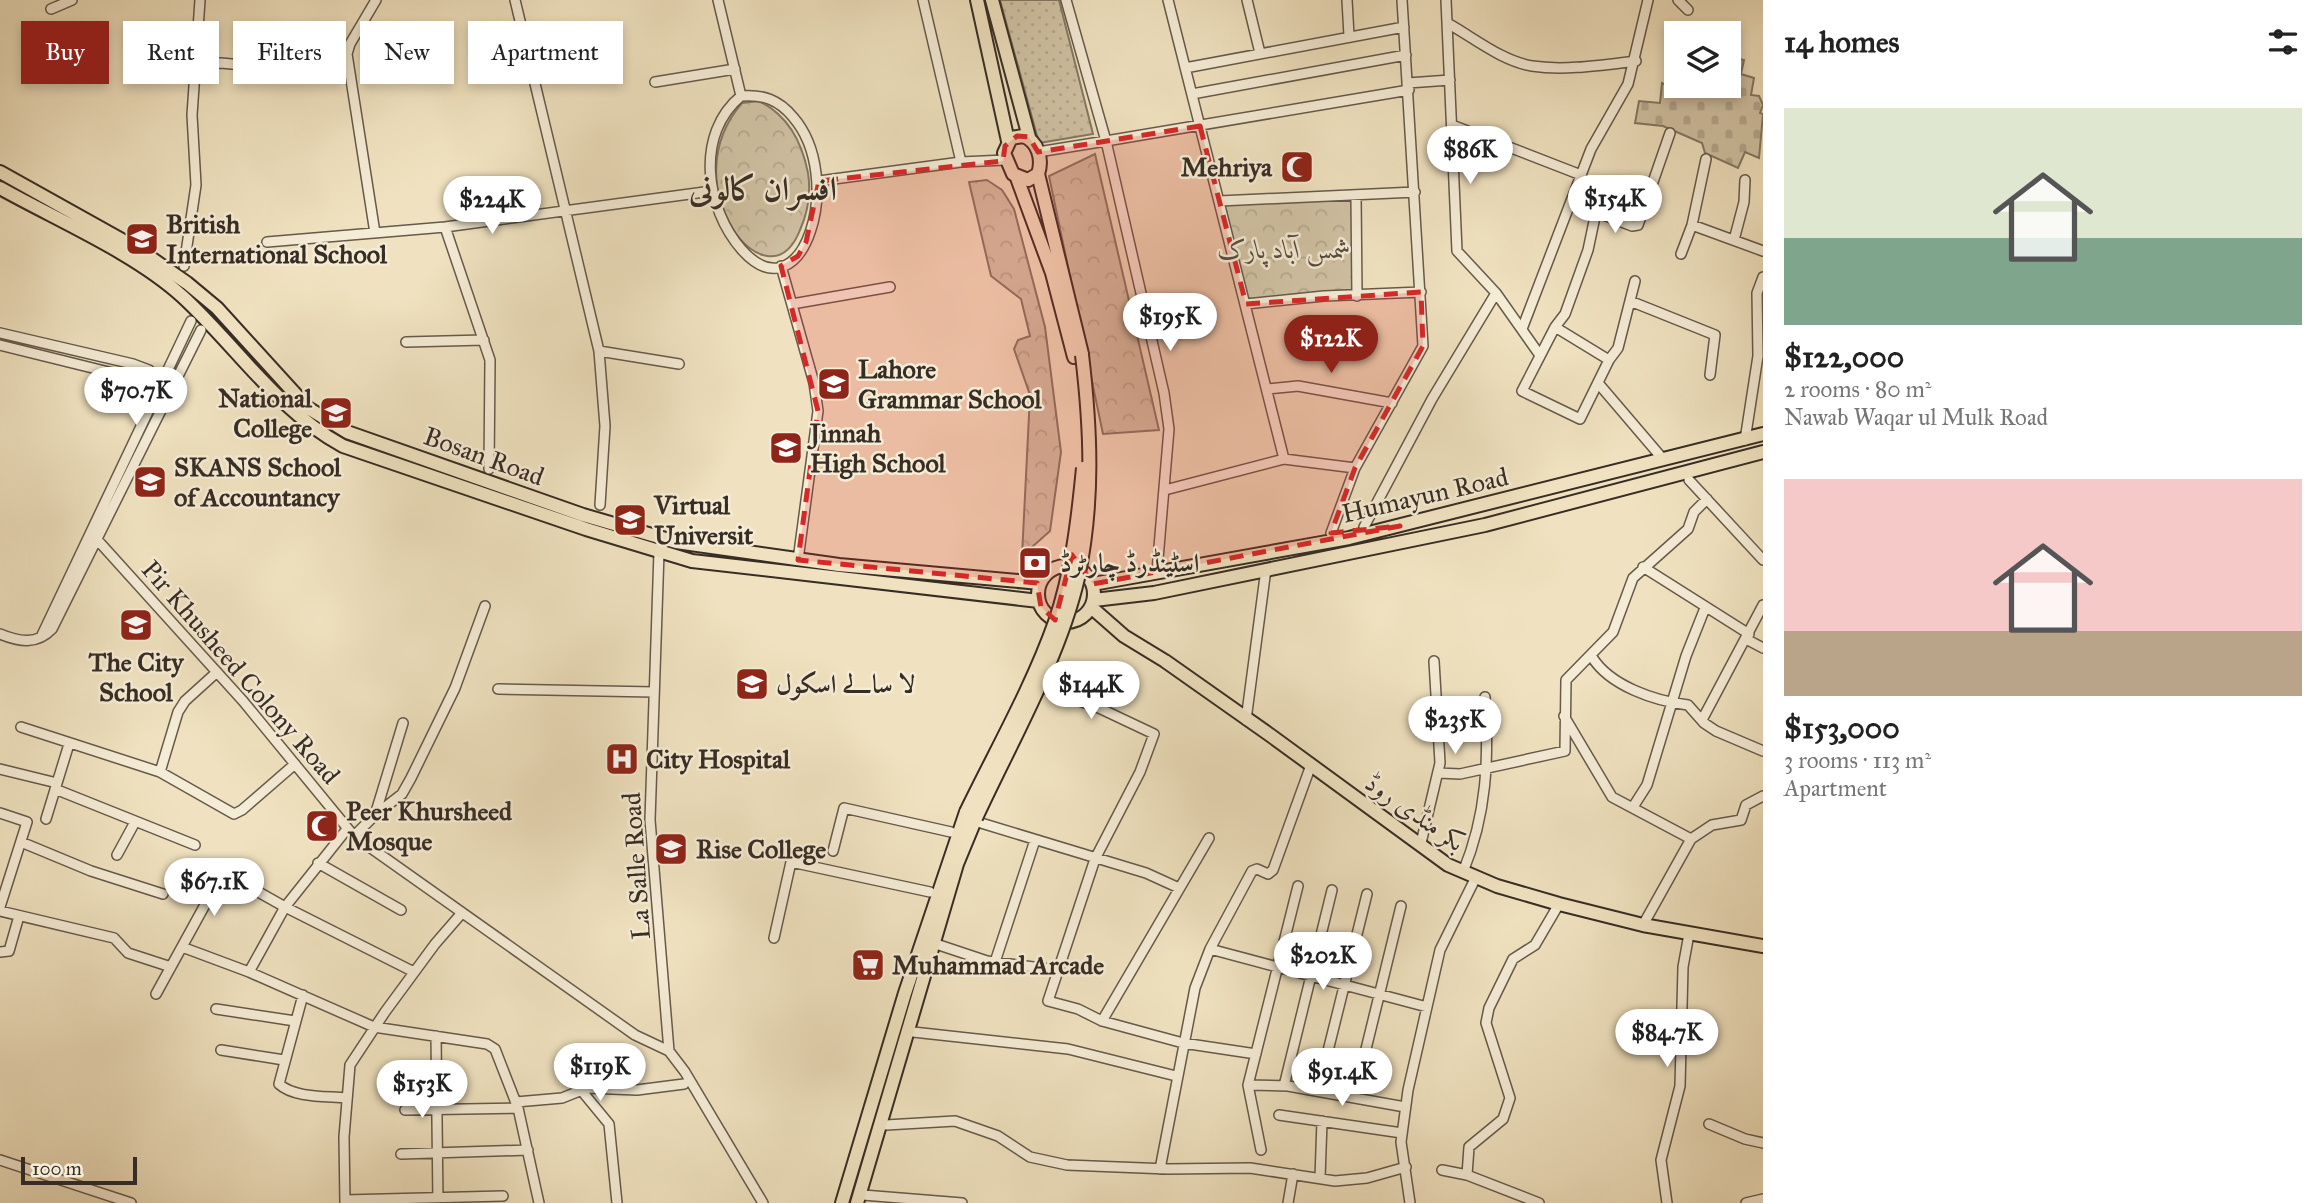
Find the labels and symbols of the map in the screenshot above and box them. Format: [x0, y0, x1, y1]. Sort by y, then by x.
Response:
pin: $86K [1429, 127, 1511, 186]
mosque icon: Mehriya [1278, 148, 1316, 186]
place label: Mehriya [1181, 151, 1273, 183]
district label: افسران کالونی [688, 169, 837, 211]
pin: $224K [443, 176, 541, 236]
pin: $154K [1566, 176, 1664, 235]
place label: British International School [166, 208, 388, 270]
school or university icon: British International School [123, 220, 161, 258]
park label: شمس آباد پارک [1218, 233, 1352, 268]
pin: $195K [1121, 294, 1219, 353]
pin: $122K [1282, 316, 1380, 375]
place label: Lahore Grammar School [858, 353, 1043, 415]
school or university icon: Lahore Grammar School [815, 365, 853, 403]
pin: $70.7K [79, 368, 193, 427]
place label: National College [218, 382, 313, 445]
school or university icon: National College [317, 394, 355, 432]
place label: Jinnah High School [807, 417, 947, 480]
street label: Bosan Road [419, 419, 549, 493]
school or university icon: Jinnah High School [767, 429, 805, 467]
place label: SKANS School of Accountancy [174, 451, 342, 513]
street label: Humayun Road [1339, 460, 1511, 530]
school or university icon: SKANS School of Accountancy [131, 463, 169, 501]
place label: Virtual Universit [653, 489, 754, 551]
school or university icon: Virtual Universit [611, 501, 649, 539]
bank icon: اسٹینڈرڈ چارٹرڈ [1016, 544, 1054, 582]
place label: اسٹینڈرڈ چارٹرڈ [1060, 547, 1199, 582]
street label: Pir Khusheed Colony Road [135, 554, 347, 790]
school or university icon: The City School [117, 606, 155, 644]
place label: The City School [88, 646, 185, 708]
pin: $144K [1042, 662, 1140, 721]
school or university icon: لا سالے اسکول [733, 665, 771, 703]
place label: لا سالے اسکول [776, 668, 915, 701]
pin: $235K [1406, 696, 1504, 756]
hospital icon: City Hospital [603, 740, 641, 778]
place label: City Hospital [646, 743, 791, 775]
street label: بکر منڈی روڈ [1359, 766, 1471, 858]
street label: La Salle Road [615, 791, 657, 941]
place label: Peer Khursheed Mosque [346, 795, 513, 857]
mosque icon: Peer Khursheed Mosque [303, 807, 341, 845]
school or university icon: Rise College [652, 830, 690, 868]
place label: Rise College [696, 833, 826, 866]
pin: $67.1K [157, 858, 271, 918]
pin: $202K [1274, 932, 1372, 992]
supermarket icon: Muhammad Arcade [849, 946, 887, 984]
place label: Muhammad Arcade [892, 949, 1104, 981]
pin: $84.7K [1610, 1010, 1724, 1069]
pin: $119K [551, 1044, 649, 1103]
pin: $91.4K [1285, 1048, 1399, 1108]
pin: $153K [373, 1060, 471, 1120]
scale bar [21, 1154, 136, 1186]

